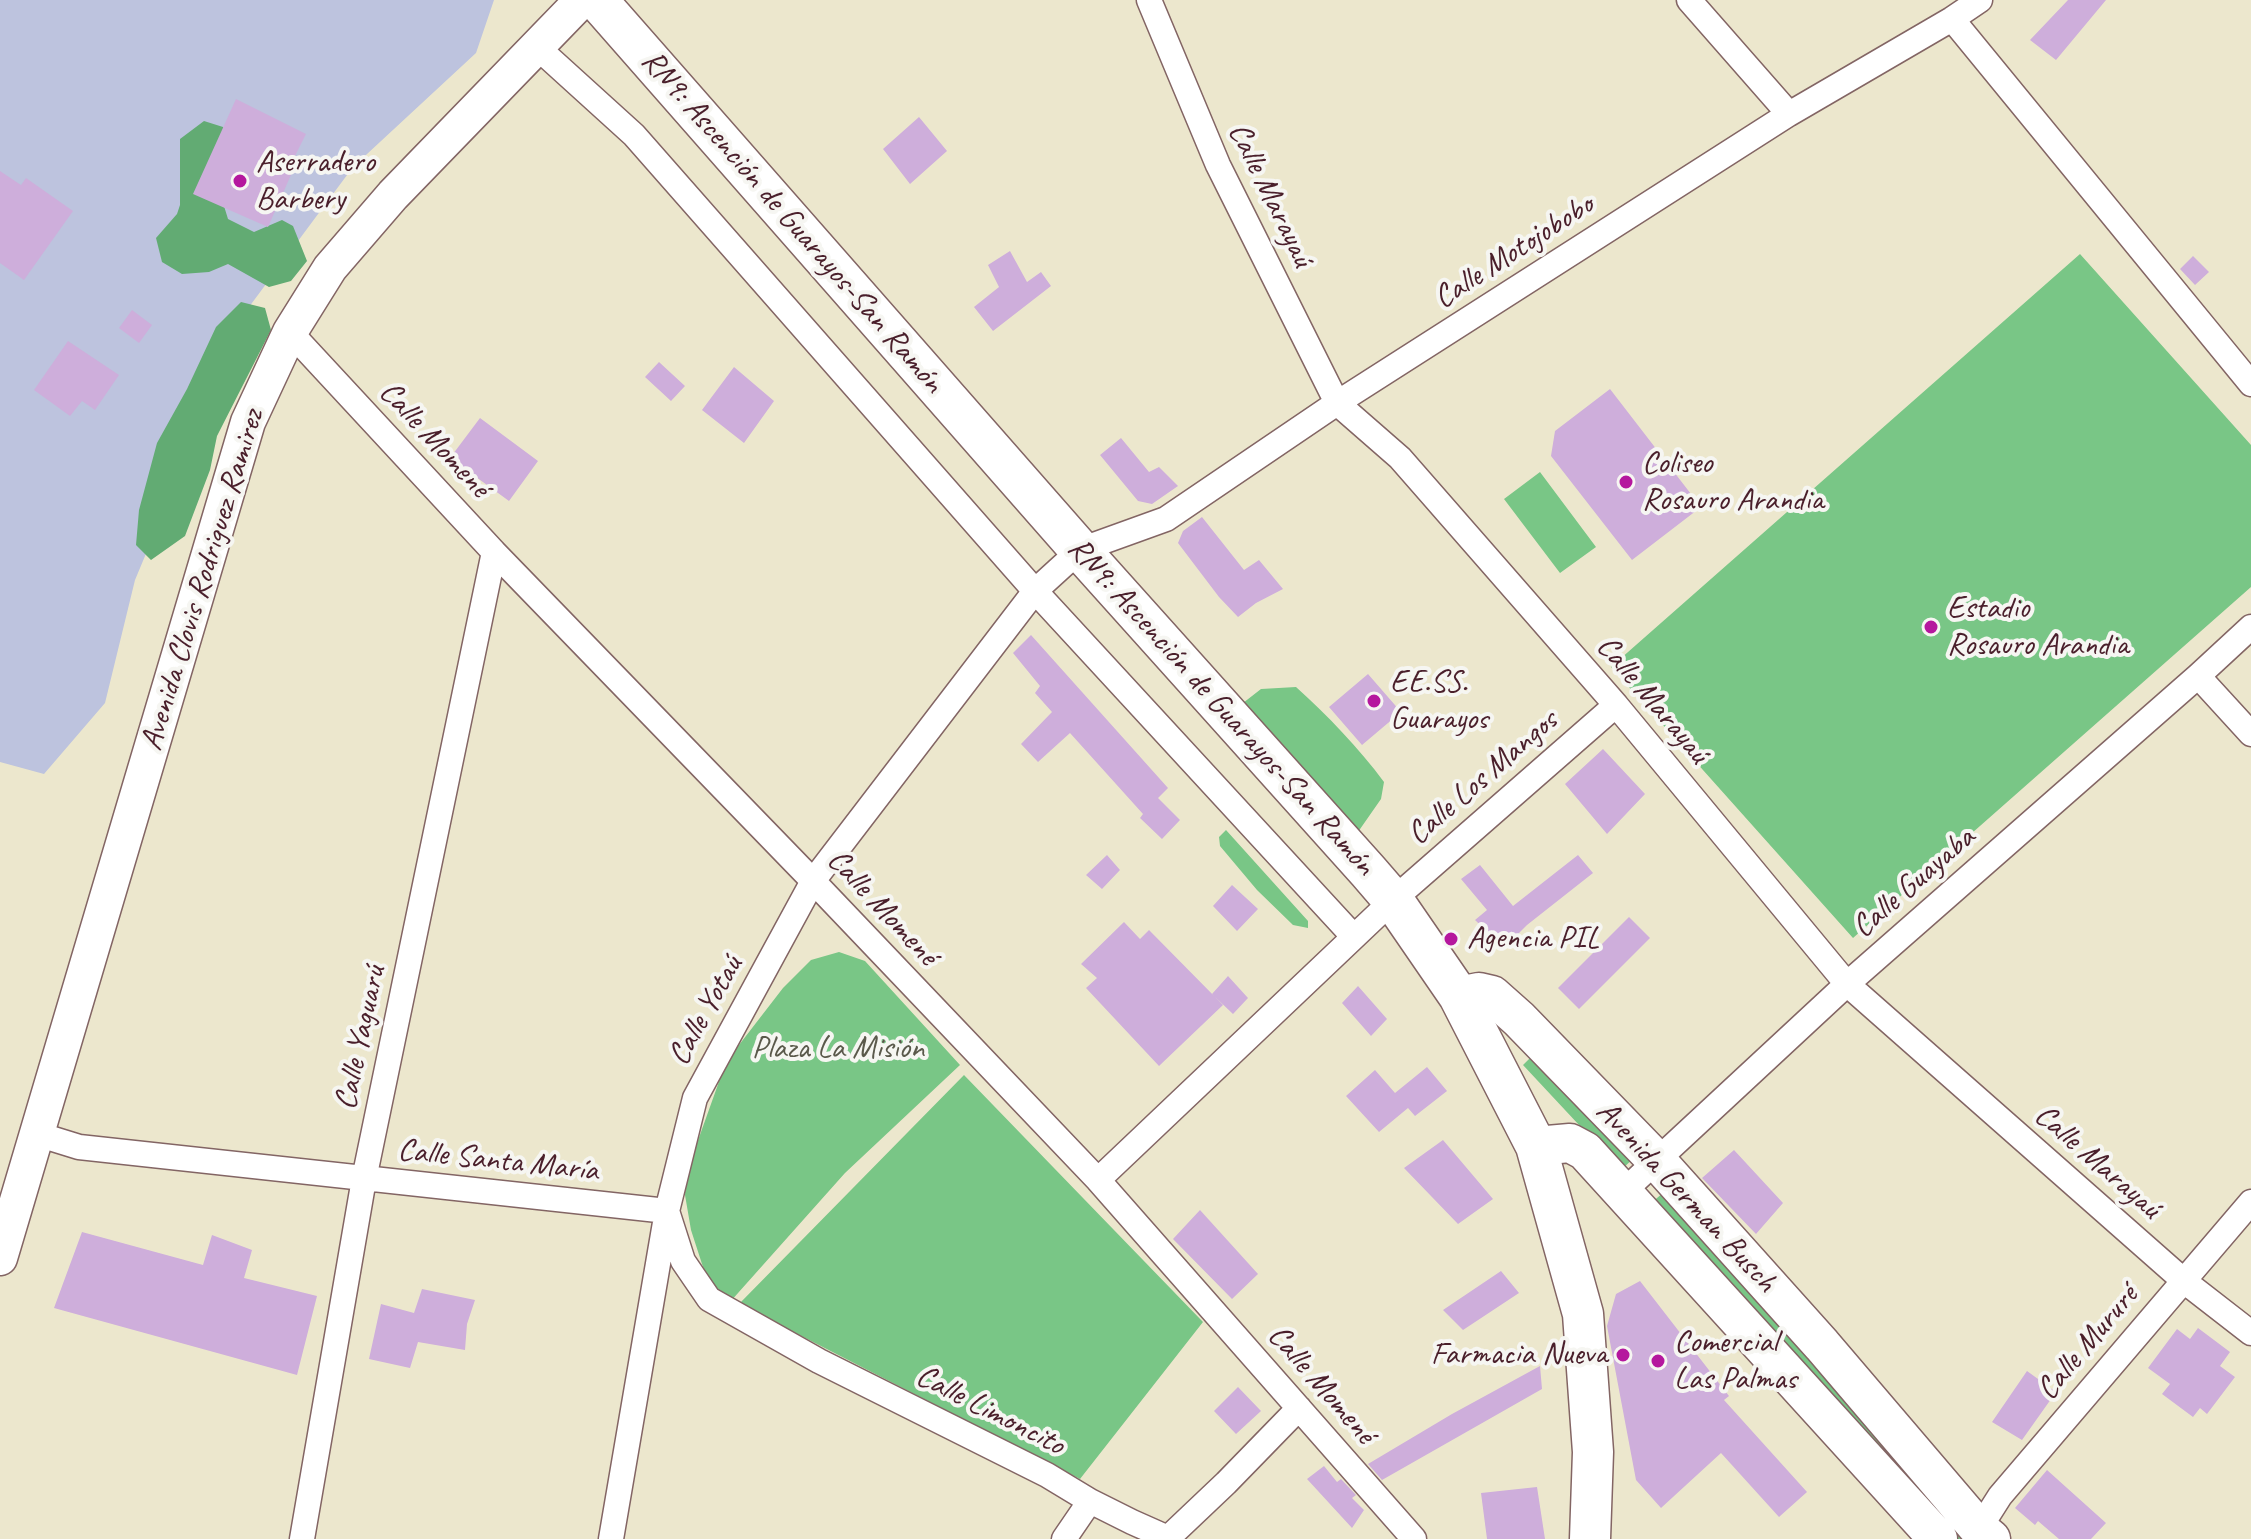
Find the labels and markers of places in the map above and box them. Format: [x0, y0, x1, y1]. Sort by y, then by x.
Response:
place label: Aserradero Barbery [256, 144, 375, 219]
marker: Aserradero Barbery [231, 172, 249, 190]
place label: Coliseo Rosauro Arandia [1642, 445, 1823, 520]
marker: Coliseo Rosauro Arandia [1617, 473, 1635, 491]
place label: Estadio Rosauro Arandia [1947, 590, 2128, 665]
marker: Estadio Rosauro Arandia [1922, 618, 1940, 636]
place label: EE.SS. Guarayos [1390, 664, 1488, 739]
marker: EE.SS. Guarayos [1365, 692, 1383, 710]
place label: Agencia PIL [1467, 920, 1599, 958]
marker: Agencia PIL [1442, 930, 1460, 948]
place label: Comercial Las Palmas [1674, 1324, 1797, 1399]
place label: Farmacia Nueva [1431, 1336, 1607, 1374]
marker: Farmacia Nueva [1614, 1346, 1632, 1364]
marker: Comercial Las Palmas [1649, 1352, 1667, 1370]

